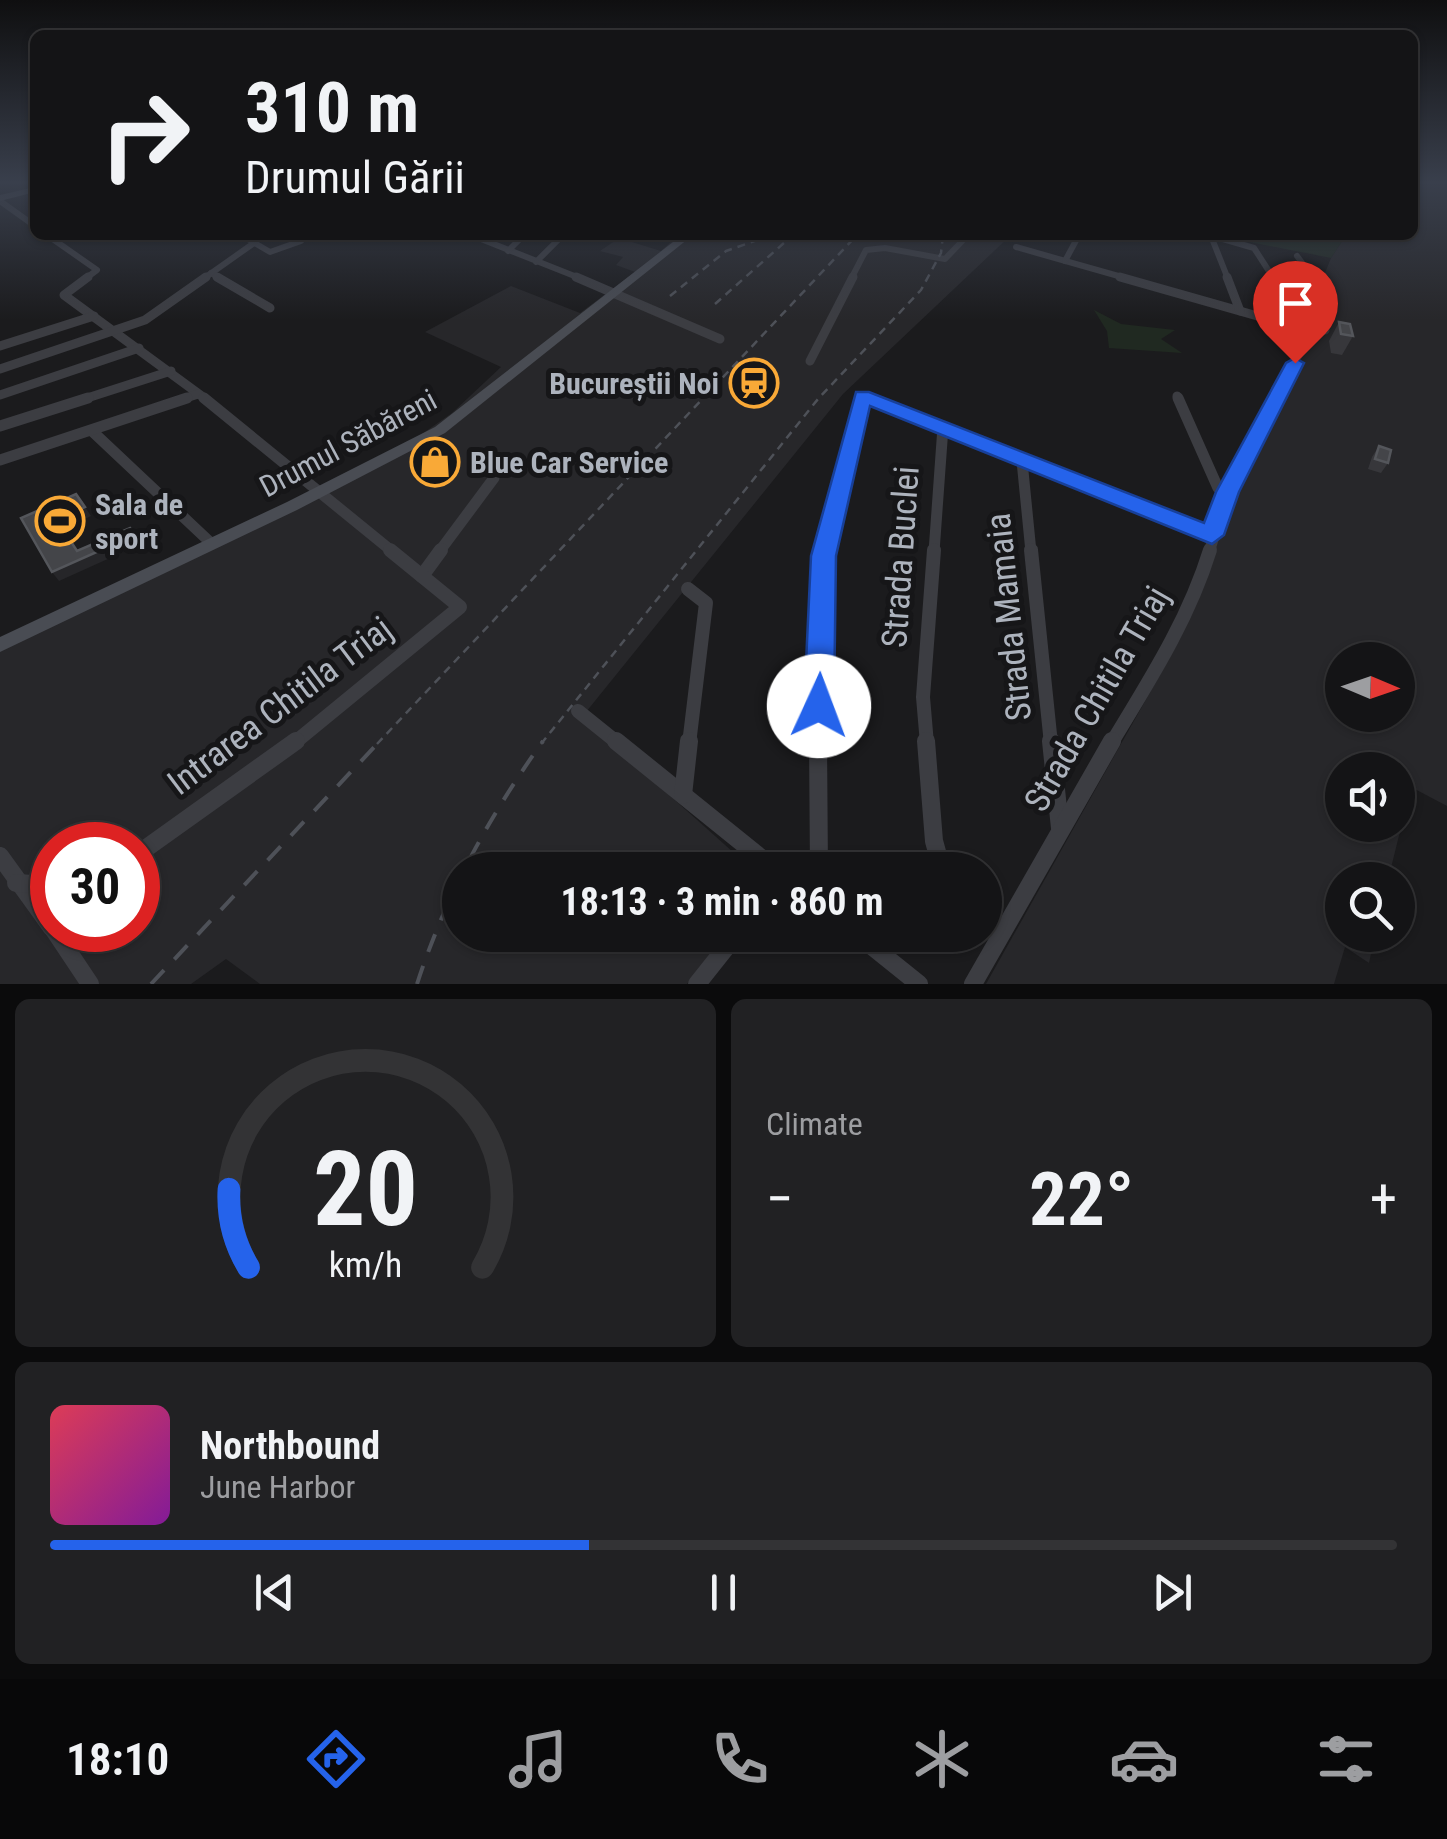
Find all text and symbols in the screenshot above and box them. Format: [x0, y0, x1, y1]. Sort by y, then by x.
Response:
text: 310 m [245, 67, 419, 149]
icon: right [80, 70, 210, 200]
text: Drumul Gării [245, 151, 465, 204]
pin [1253, 261, 1338, 364]
icon: arrive [1268, 276, 1323, 331]
station icon: Bucureștii Noi [728, 357, 780, 409]
place label: Bucureștii Noi [549, 366, 719, 402]
street label: Drumul Săbăreni [254, 382, 442, 504]
shop icon: Blue Car Service [409, 436, 461, 488]
place label: Blue Car Service [470, 445, 668, 480]
street label: Strada Buclei [874, 465, 928, 649]
place label: Sala de sport [95, 487, 183, 556]
sports icon: Sala de sport [34, 495, 86, 547]
street label: Strada Mamaia [978, 511, 1040, 723]
street label: Strada Chitila Triaj [1016, 579, 1178, 819]
street label: Intrarea Chitila Triaj [160, 608, 400, 804]
north arrow [1325, 642, 1415, 732]
map controls [1325, 642, 1415, 952]
position arrow [767, 654, 871, 758]
button: sound [1325, 752, 1415, 842]
speed limit sign: 30 [30, 822, 160, 952]
button: search [1325, 862, 1415, 952]
text: 18:13 · 3 min · 860 m [561, 880, 883, 924]
text: Climate [766, 1105, 863, 1143]
text: 20 [313, 1129, 418, 1250]
text: 22° [1029, 1155, 1134, 1243]
text: − [766, 1167, 794, 1231]
text: + [1370, 1167, 1397, 1231]
text: km/h [329, 1244, 402, 1286]
text: Northbound [200, 1424, 380, 1468]
text: June Harbor [200, 1468, 355, 1506]
icon: previous [247, 1565, 302, 1620]
icon: pause [696, 1565, 751, 1620]
icon: next [1145, 1565, 1200, 1620]
icon: directions [301, 1724, 371, 1794]
icon: music [503, 1724, 573, 1794]
icon: phone [705, 1724, 775, 1794]
icon: climate [907, 1724, 977, 1794]
icon: car [1109, 1724, 1179, 1794]
icon: filters [1311, 1724, 1381, 1794]
text: 18:10 [66, 1733, 169, 1786]

